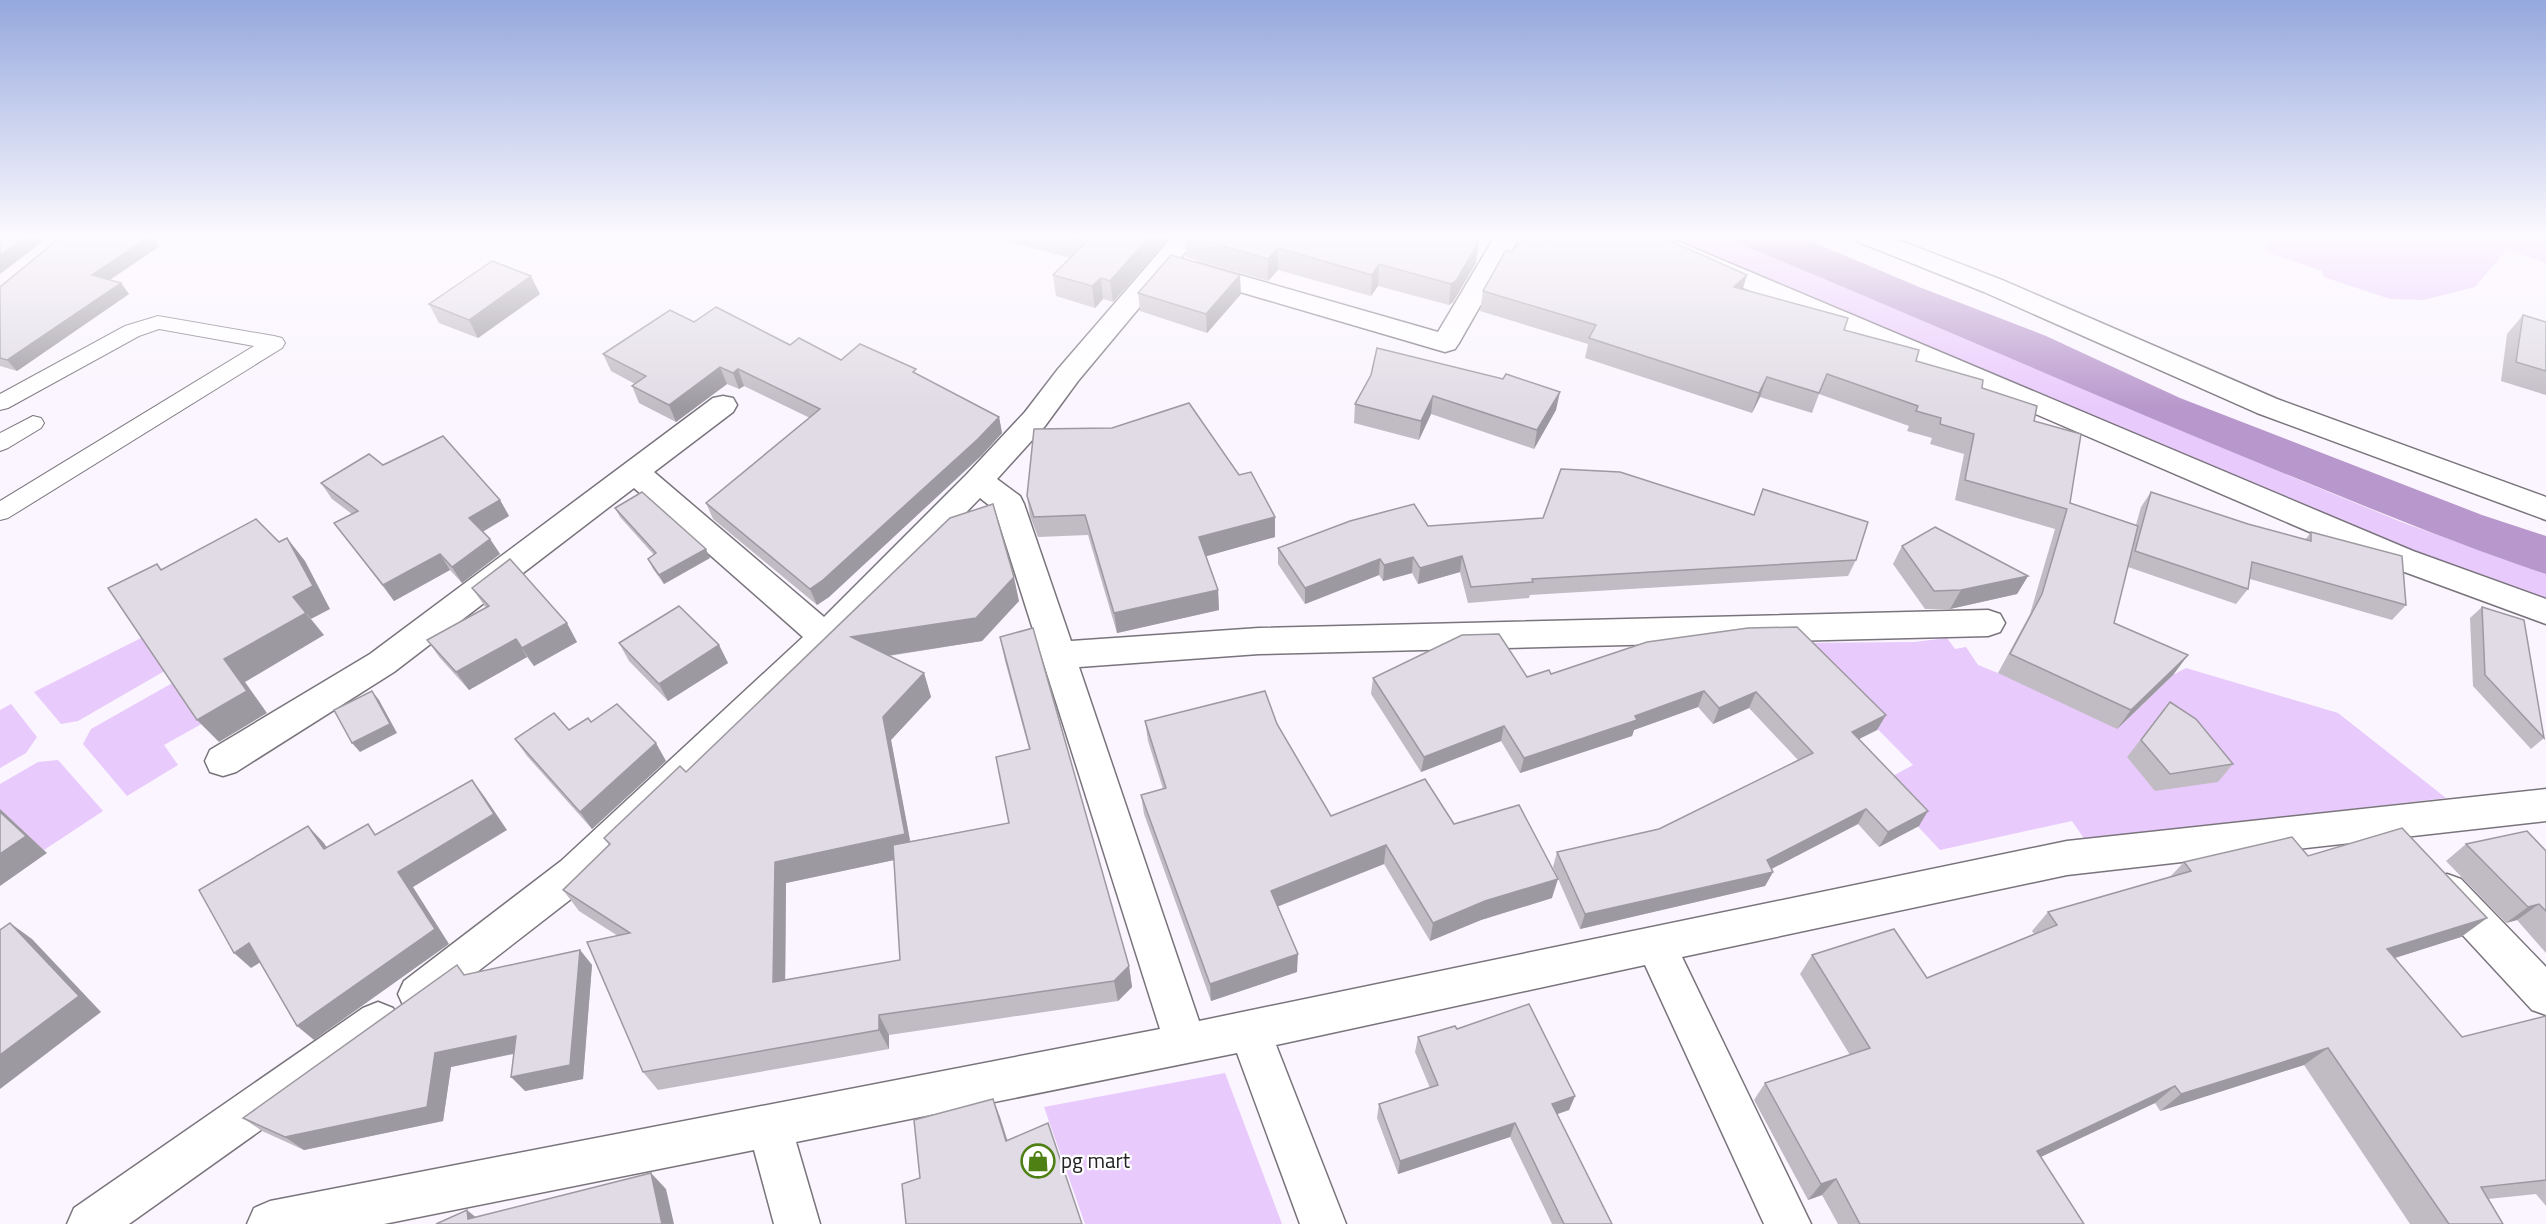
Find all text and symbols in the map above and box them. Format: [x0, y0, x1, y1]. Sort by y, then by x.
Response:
shop icon: pg mart [1020, 1143, 1056, 1179]
place label: pg mart [1061, 1144, 1131, 1176]

